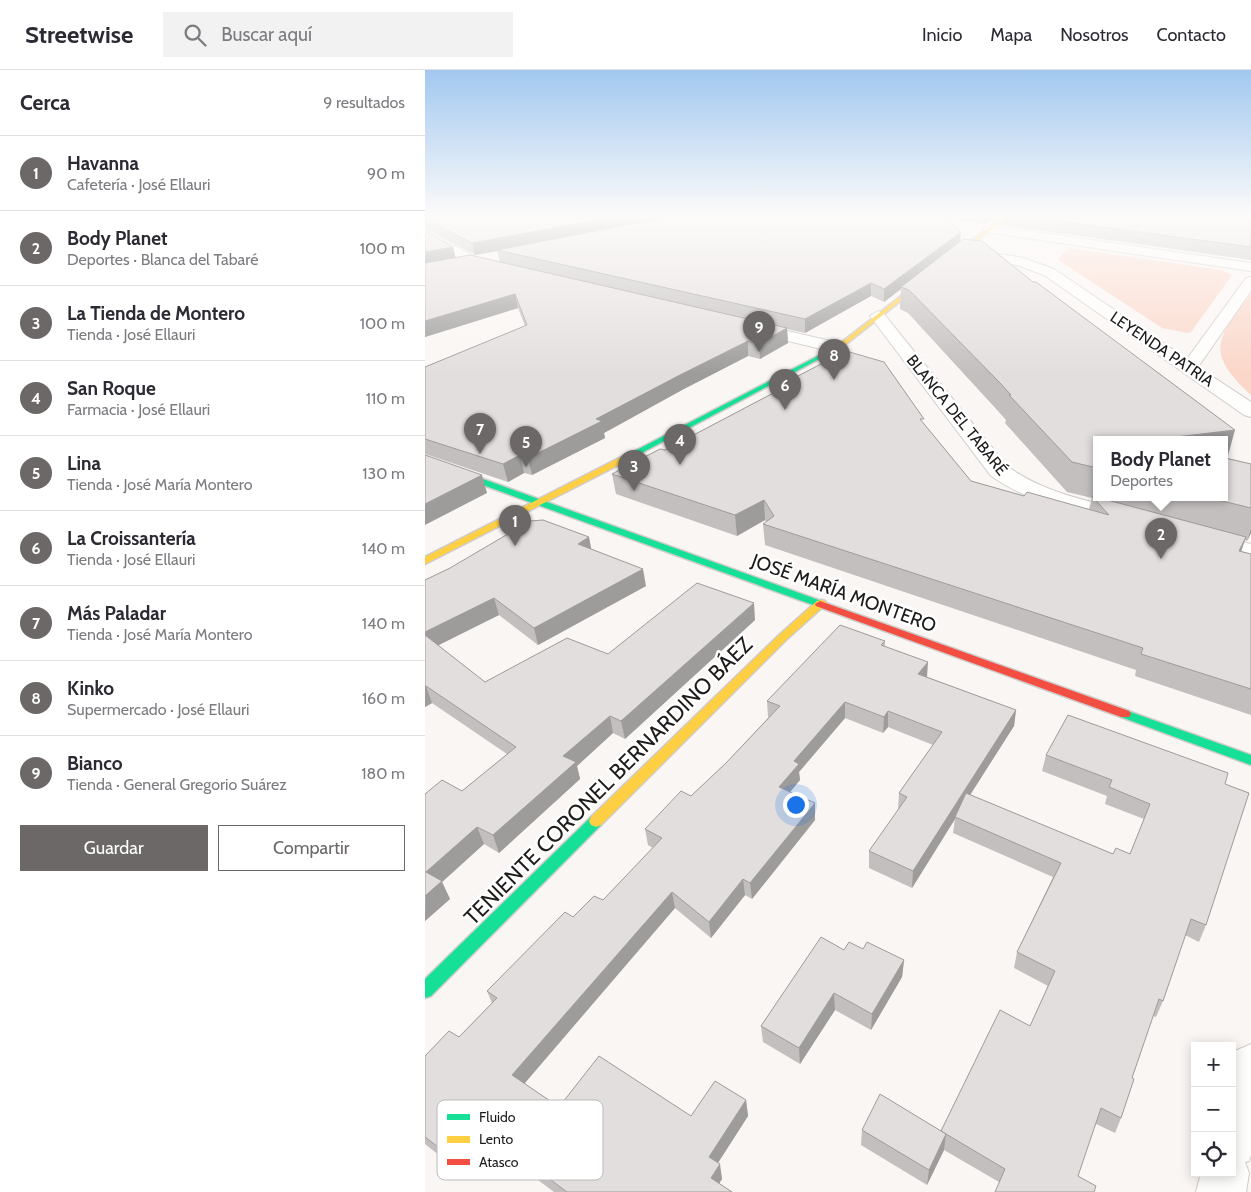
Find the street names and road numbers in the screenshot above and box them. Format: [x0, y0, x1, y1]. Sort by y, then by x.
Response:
street label: LEYENDA PATRIA [1107, 307, 1217, 391]
street label: BLANCA DEL TABARÉ [903, 351, 1012, 479]
street label: JOSÉ MARÍA MONTERO [748, 548, 940, 637]
street label: TENIENTE CORONEL BERNARDINO BÁEZ [458, 631, 758, 931]

